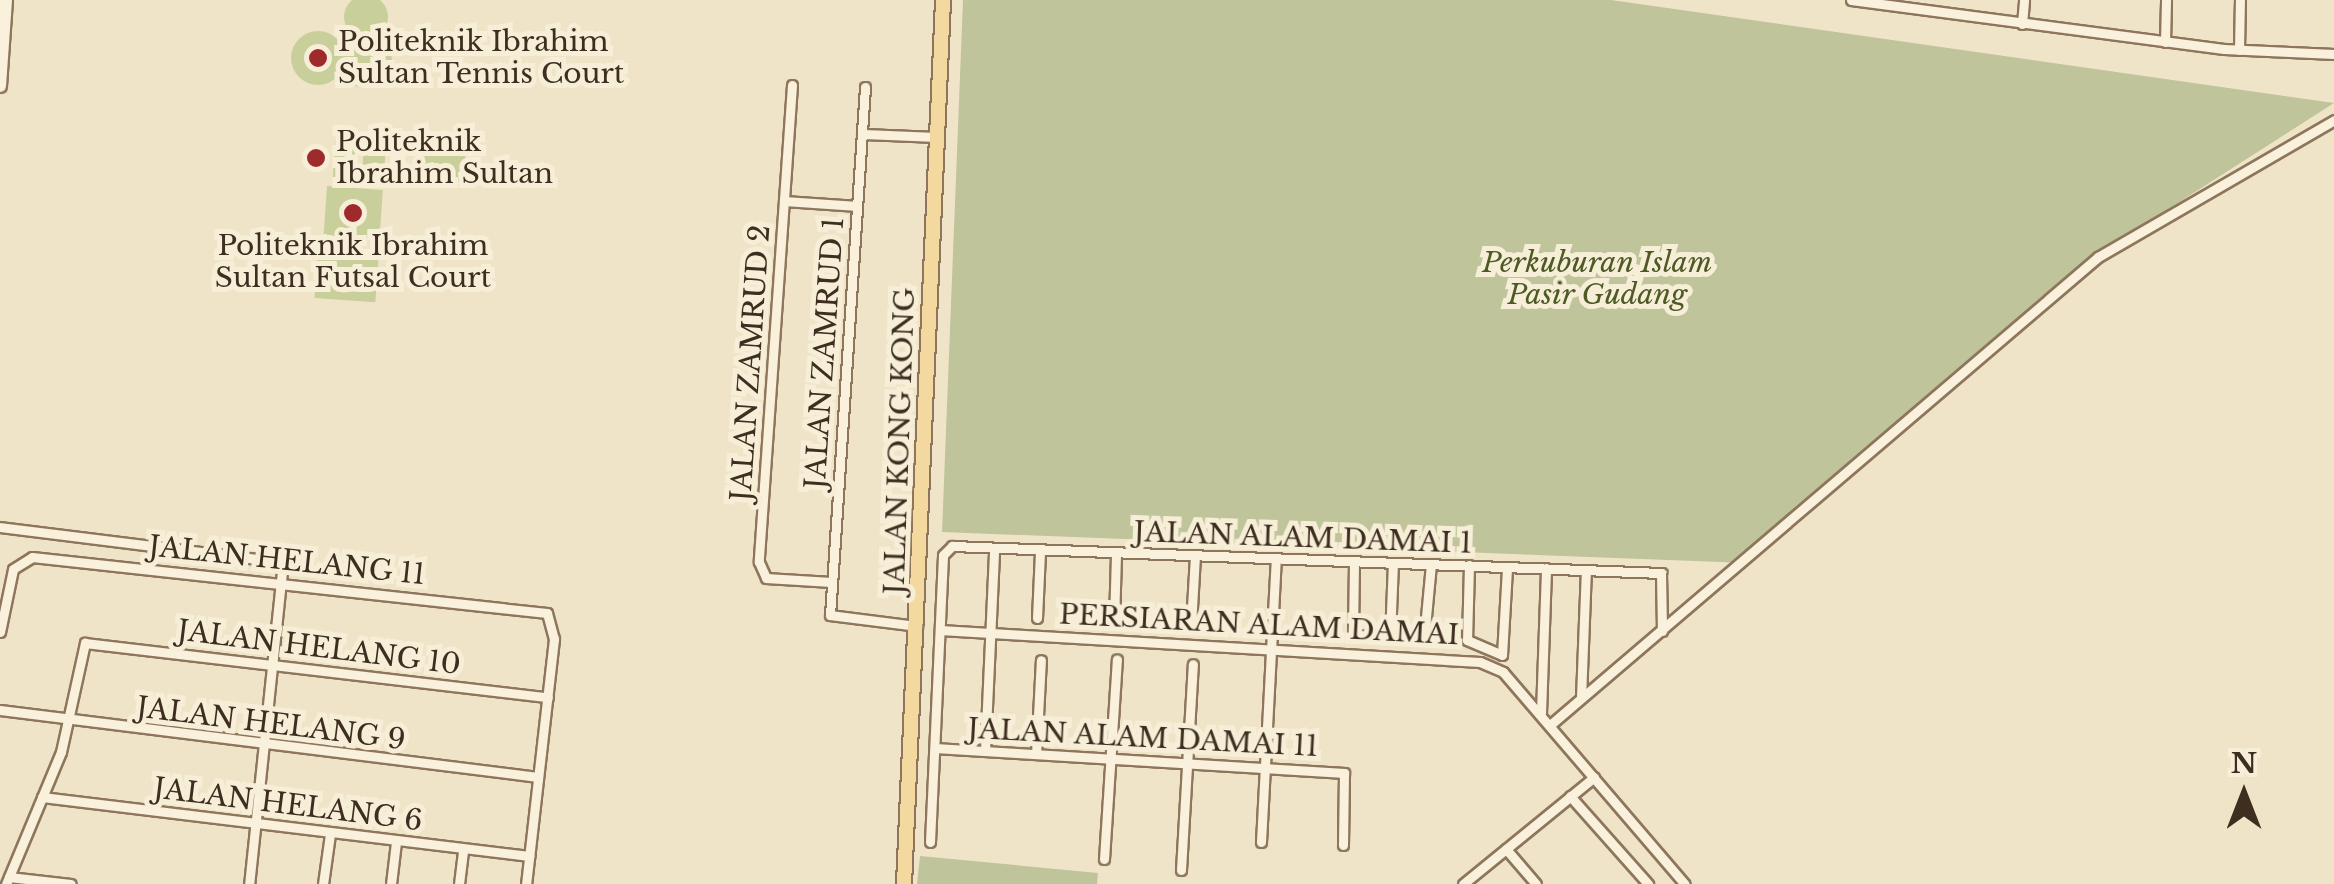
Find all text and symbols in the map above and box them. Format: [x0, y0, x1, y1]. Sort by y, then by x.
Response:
place label: Politeknik Ibrahim Sultan Tennis Court [338, 25, 625, 91]
marker: Politeknik Ibrahim Sultan Tennis Court [307, 47, 329, 69]
place label: Politeknik Ibrahim Sultan [336, 125, 553, 191]
marker: Politeknik Ibrahim Sultan [305, 147, 327, 169]
marker: Politeknik Ibrahim Sultan Futsal Court [342, 202, 364, 224]
street label: JALAN ZAMRUD 1 [799, 216, 851, 490]
street label: JALAN ZAMRUD 2 [725, 224, 777, 502]
place label: Politeknik Ibrahim Sultan Futsal Court [215, 229, 491, 295]
park label: Perkuburan Islam Pasir Gudang [1482, 246, 1712, 312]
street label: JALAN KONG KONG [878, 287, 922, 595]
street label: JALAN ALAM DAMAI 1 [1133, 515, 1473, 561]
street label: JALAN HELANG 11 [147, 530, 427, 592]
street label: PERSIARAN ALAM DAMAI [1058, 598, 1460, 652]
street label: JALAN HELANG 10 [175, 614, 463, 682]
street label: JALAN HELANG 9 [134, 691, 408, 757]
street label: JALAN ALAM DAMAI 11 [966, 712, 1320, 764]
north arrow [2194, 744, 2294, 844]
text: N [2231, 746, 2257, 781]
street label: JALAN HELANG 6 [151, 772, 425, 838]

